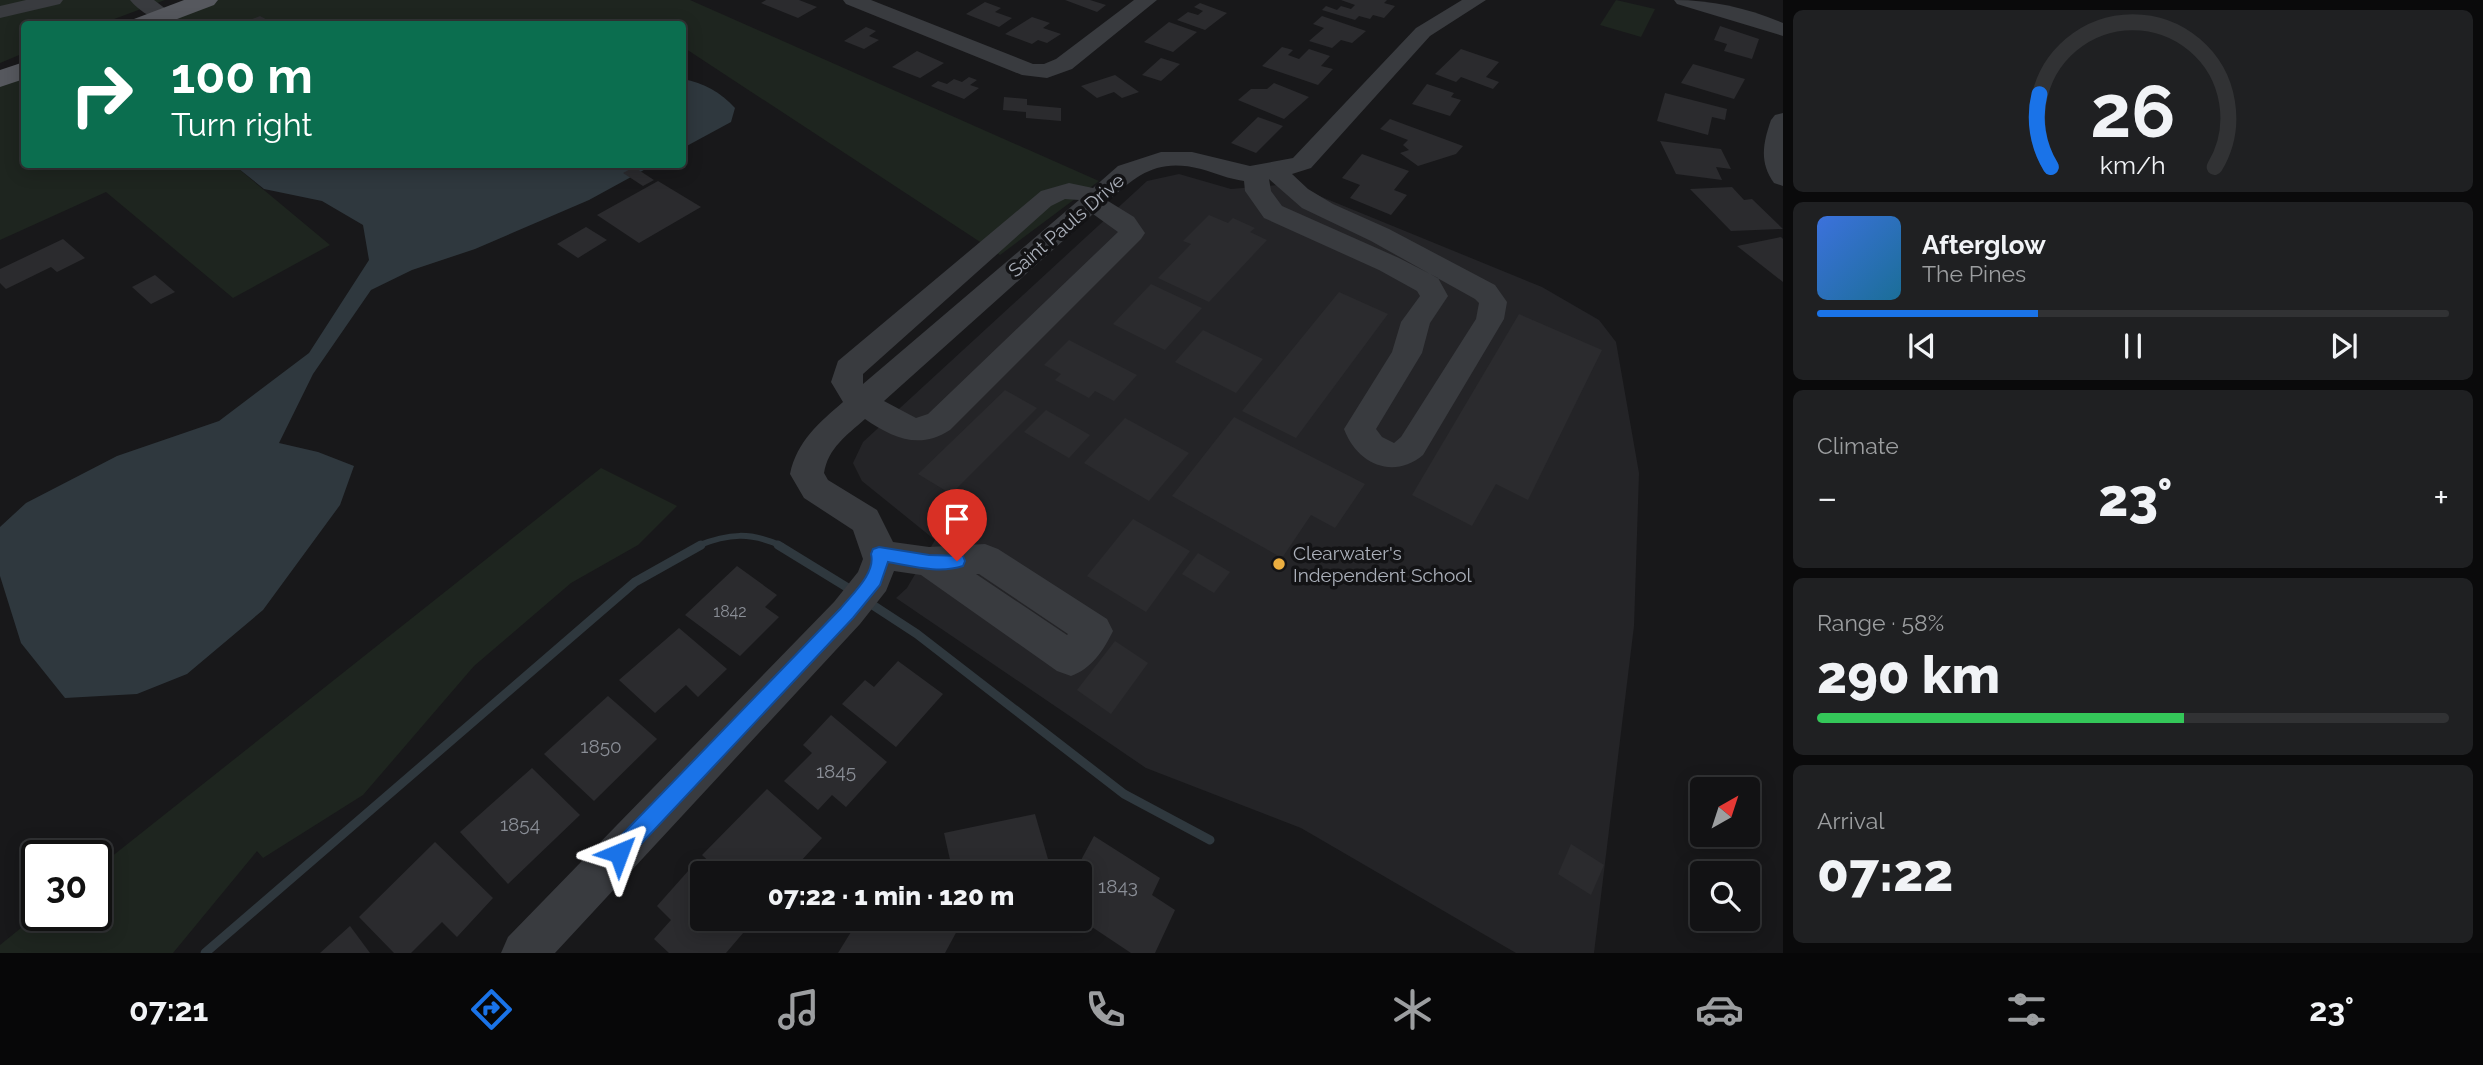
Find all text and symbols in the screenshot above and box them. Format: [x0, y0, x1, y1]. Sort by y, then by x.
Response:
text: 100 m [171, 47, 313, 104]
icon: right [56, 49, 147, 140]
text: 26 [2090, 69, 2176, 154]
text: Turn right [171, 106, 312, 143]
text: km/h [2100, 150, 2166, 180]
street label: Saint Pauls Drive [1004, 169, 1128, 281]
text: Afterglow [1922, 230, 2046, 260]
text: The Pines [1922, 260, 2026, 287]
icon: previous [1903, 327, 1941, 365]
icon: pause [2114, 327, 2152, 365]
icon: next [2325, 327, 2363, 365]
text: Climate [1817, 432, 1899, 459]
text: 23° [2098, 467, 2172, 528]
text: − [1817, 475, 1837, 520]
text: + [2433, 475, 2449, 520]
pin [927, 489, 987, 561]
icon: arrive [938, 500, 976, 538]
place label: Clearwater's Independent School [1293, 542, 1473, 586]
marker: Clearwater's Independent School [1271, 556, 1287, 572]
house number: 1842 [713, 602, 747, 621]
text: Range · 58% [1817, 609, 1944, 636]
text: 290 km [1817, 644, 2000, 705]
house number: 1850 [580, 735, 622, 757]
house number: 1845 [816, 760, 856, 782]
north arrow [1690, 777, 1760, 847]
map controls [1690, 777, 1760, 931]
text: Arrival [1817, 807, 1884, 834]
house number: 1854 [500, 813, 540, 835]
position arrow [582, 816, 656, 890]
speed limit sign: 30 [21, 840, 112, 931]
text: 07:22 [1817, 842, 1953, 903]
button: search [1690, 861, 1760, 931]
house number: 1843 [1098, 875, 1138, 897]
text: 07:22 · 1 min · 120 m [768, 881, 1014, 911]
icon: directions [467, 985, 516, 1034]
icon: music [774, 985, 823, 1034]
icon: phone [1081, 985, 1130, 1034]
icon: climate [1388, 985, 1437, 1034]
icon: car [1695, 985, 1744, 1034]
icon: filters [2002, 985, 2051, 1034]
text: 07:21 [129, 991, 208, 1028]
text: 23° [2309, 991, 2354, 1028]

